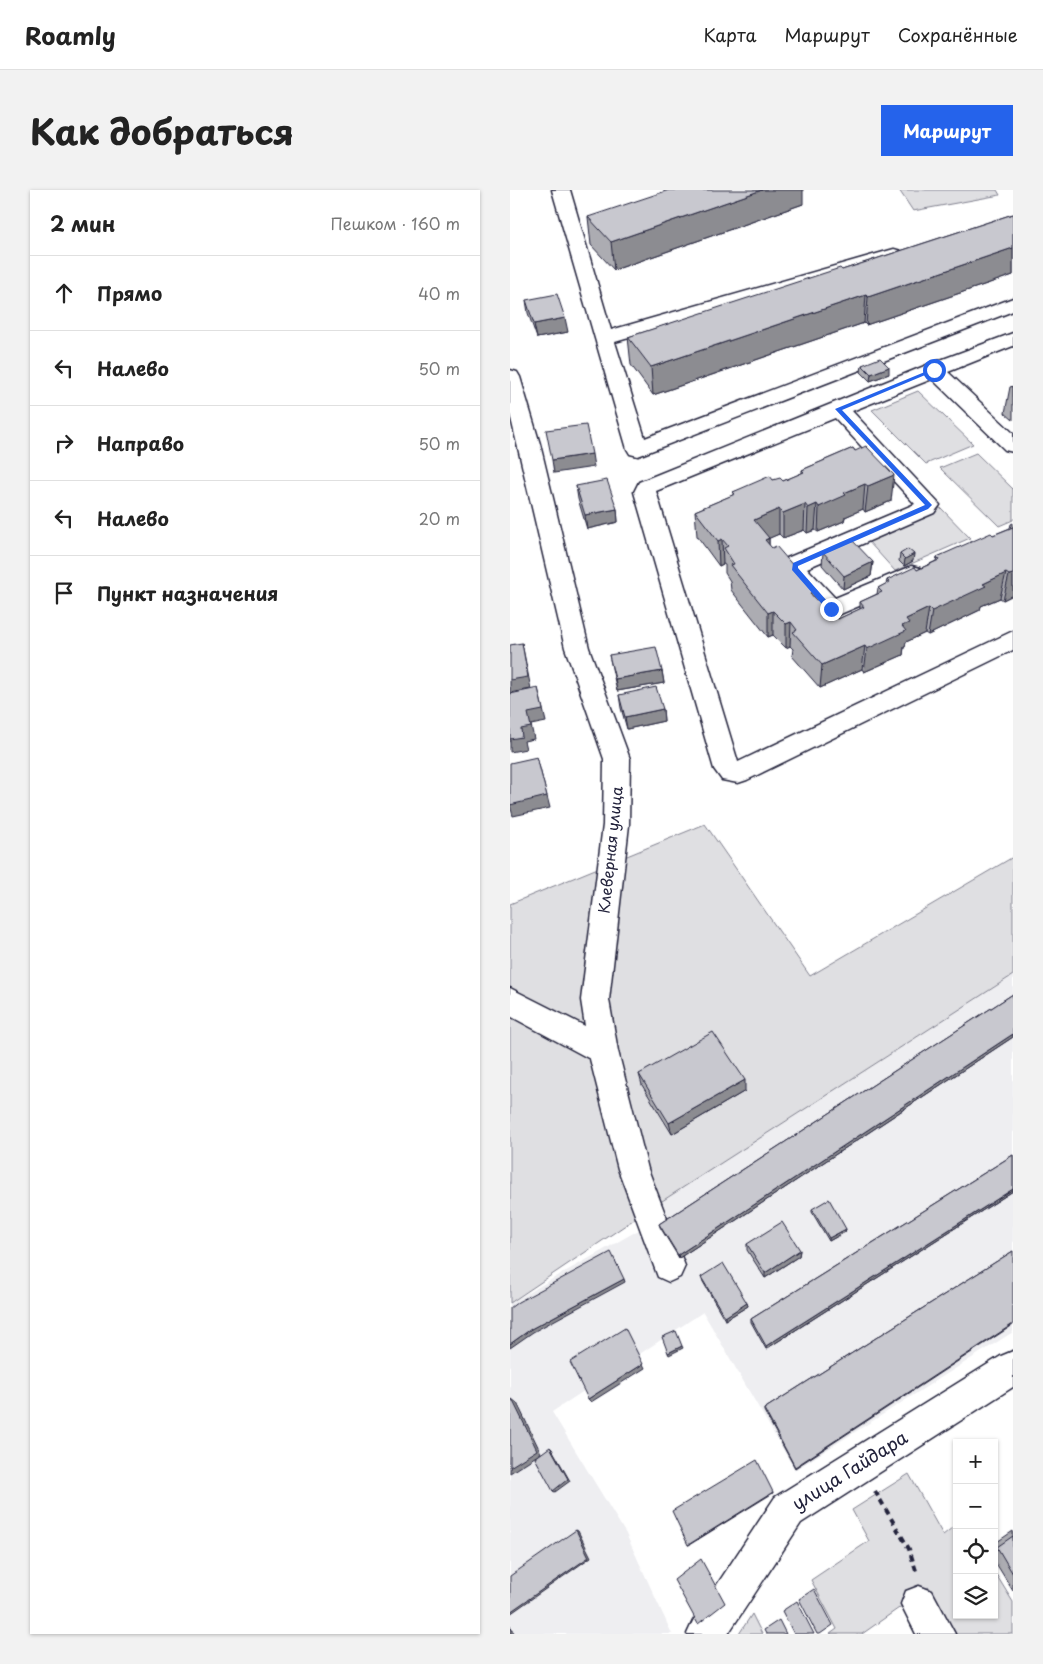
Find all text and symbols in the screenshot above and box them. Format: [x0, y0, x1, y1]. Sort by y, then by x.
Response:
text: Roamly [25, 17, 116, 53]
text: Карта [704, 21, 756, 48]
text: Маршрут [784, 21, 870, 48]
text: Сохранённые [898, 21, 1018, 48]
text: Как добраться [30, 104, 294, 157]
button: Маршрут [881, 105, 1013, 156]
text: 2 мин [50, 207, 115, 239]
text: Пешком · 160 m [331, 211, 460, 235]
icon: ahead [50, 279, 78, 307]
text: Прямо [97, 279, 162, 307]
text: 40 m [418, 281, 460, 305]
icon: left [50, 354, 78, 382]
text: Налево [97, 354, 169, 382]
text: 50 m [419, 356, 460, 380]
route start [923, 359, 946, 382]
icon: right [50, 429, 78, 457]
text: Направо [97, 429, 184, 457]
text: 50 m [419, 431, 460, 455]
icon: left [50, 504, 78, 532]
text: Налево [97, 504, 169, 532]
text: 20 m [419, 506, 460, 530]
icon: arrive [50, 579, 78, 607]
text: Пункт назначения [97, 579, 278, 607]
route end [820, 598, 843, 621]
street label: Клеверная улица [591, 784, 628, 915]
street label: улица Гайдара [786, 1423, 913, 1516]
map controls [953, 1439, 998, 1619]
button: + [953, 1439, 998, 1484]
button: − [953, 1484, 998, 1529]
button: locate [953, 1529, 998, 1574]
button: layers [953, 1574, 998, 1619]

